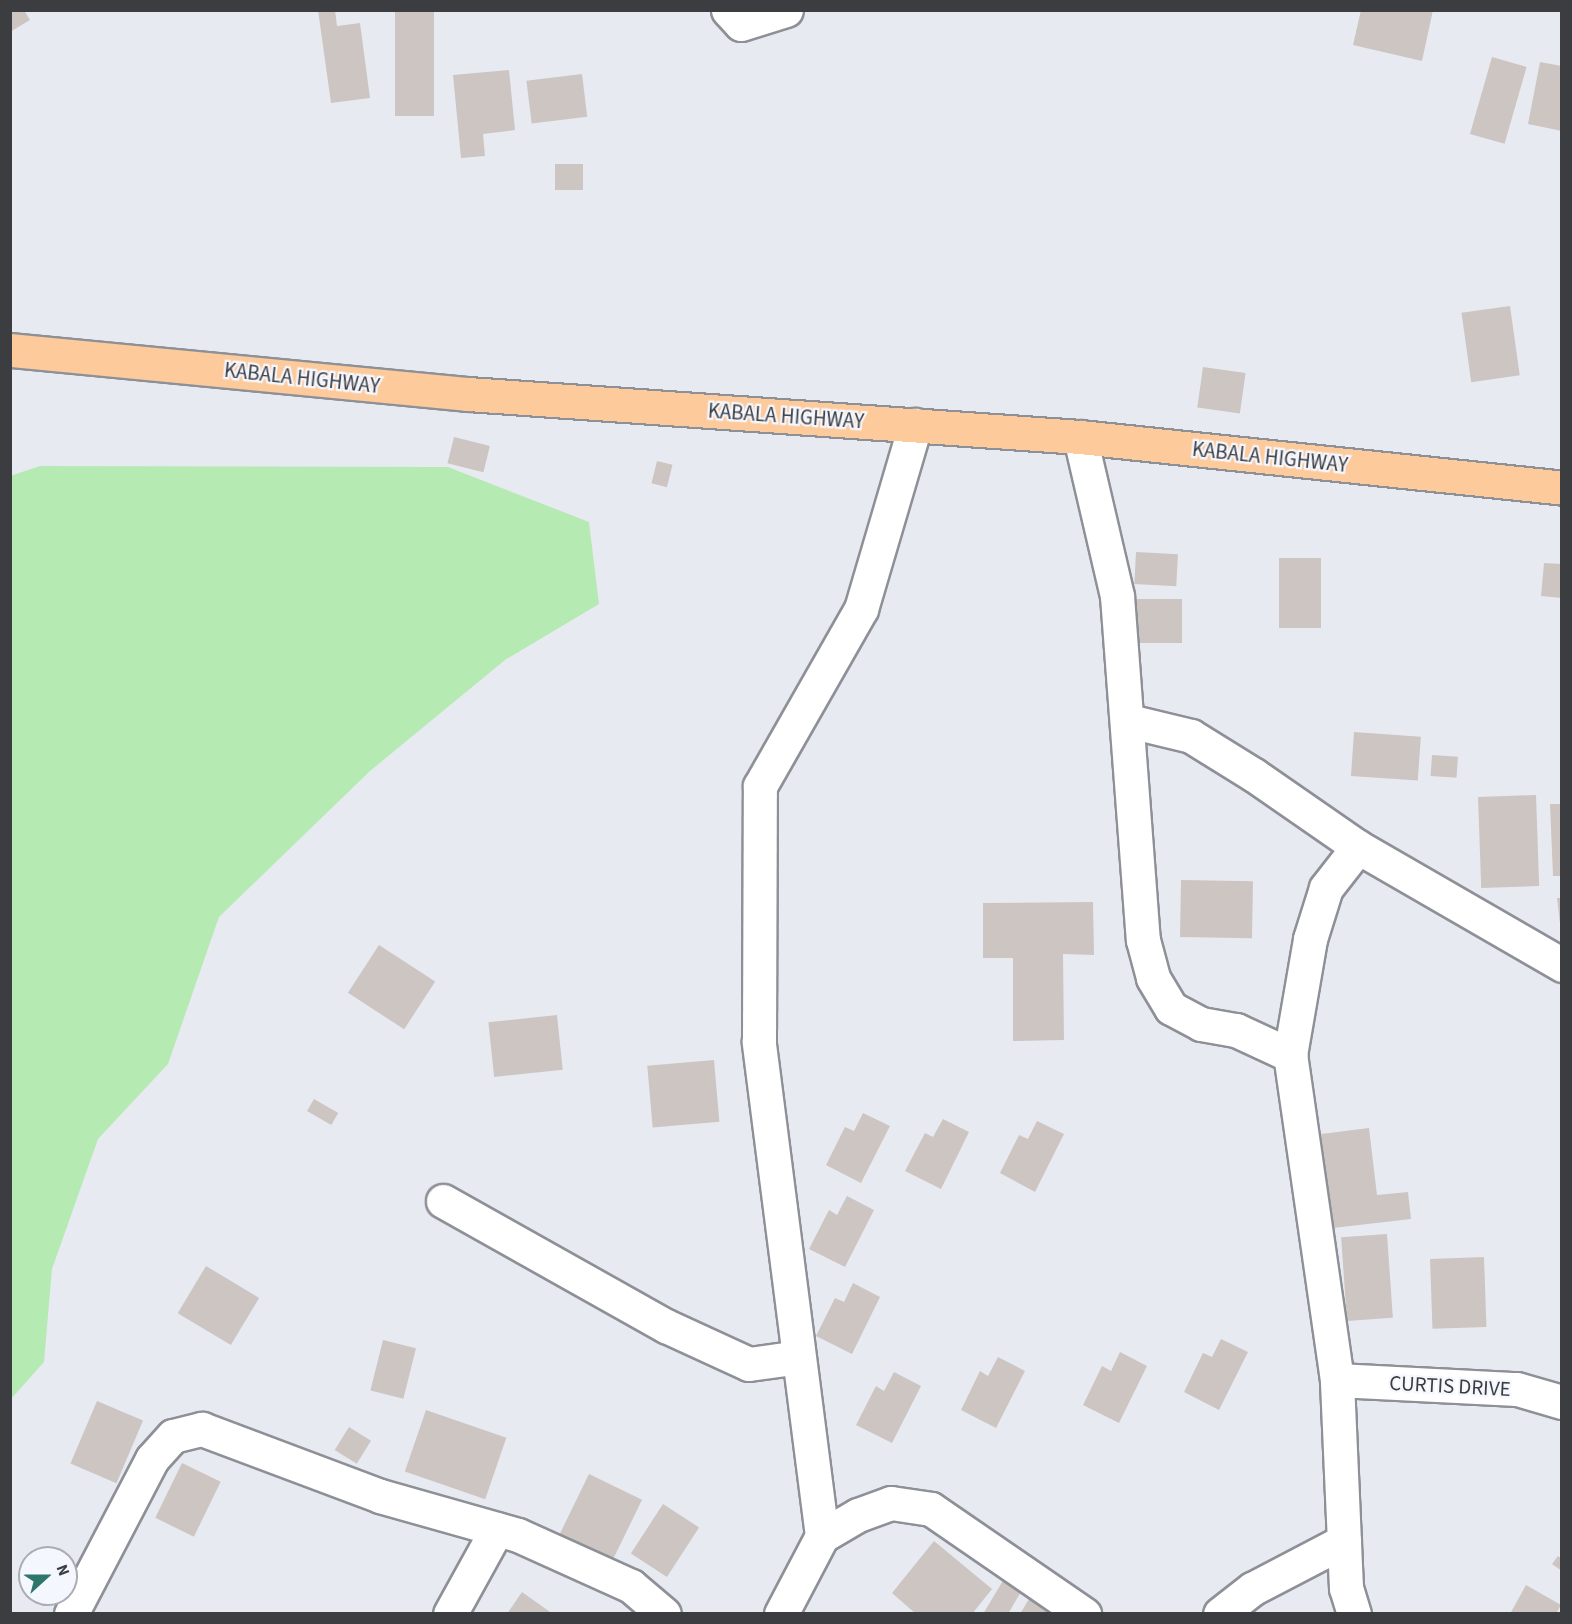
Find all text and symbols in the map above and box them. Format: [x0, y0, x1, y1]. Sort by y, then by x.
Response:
street label: KABALA HIGHWAY [223, 357, 381, 399]
street label: KABALA HIGHWAY [707, 398, 865, 434]
street label: KABALA HIGHWAY [1191, 436, 1349, 478]
street label: CURTIS DRIVE [1389, 1370, 1511, 1402]
north arrow [18, 1546, 78, 1606]
text: N [51, 1561, 75, 1579]

